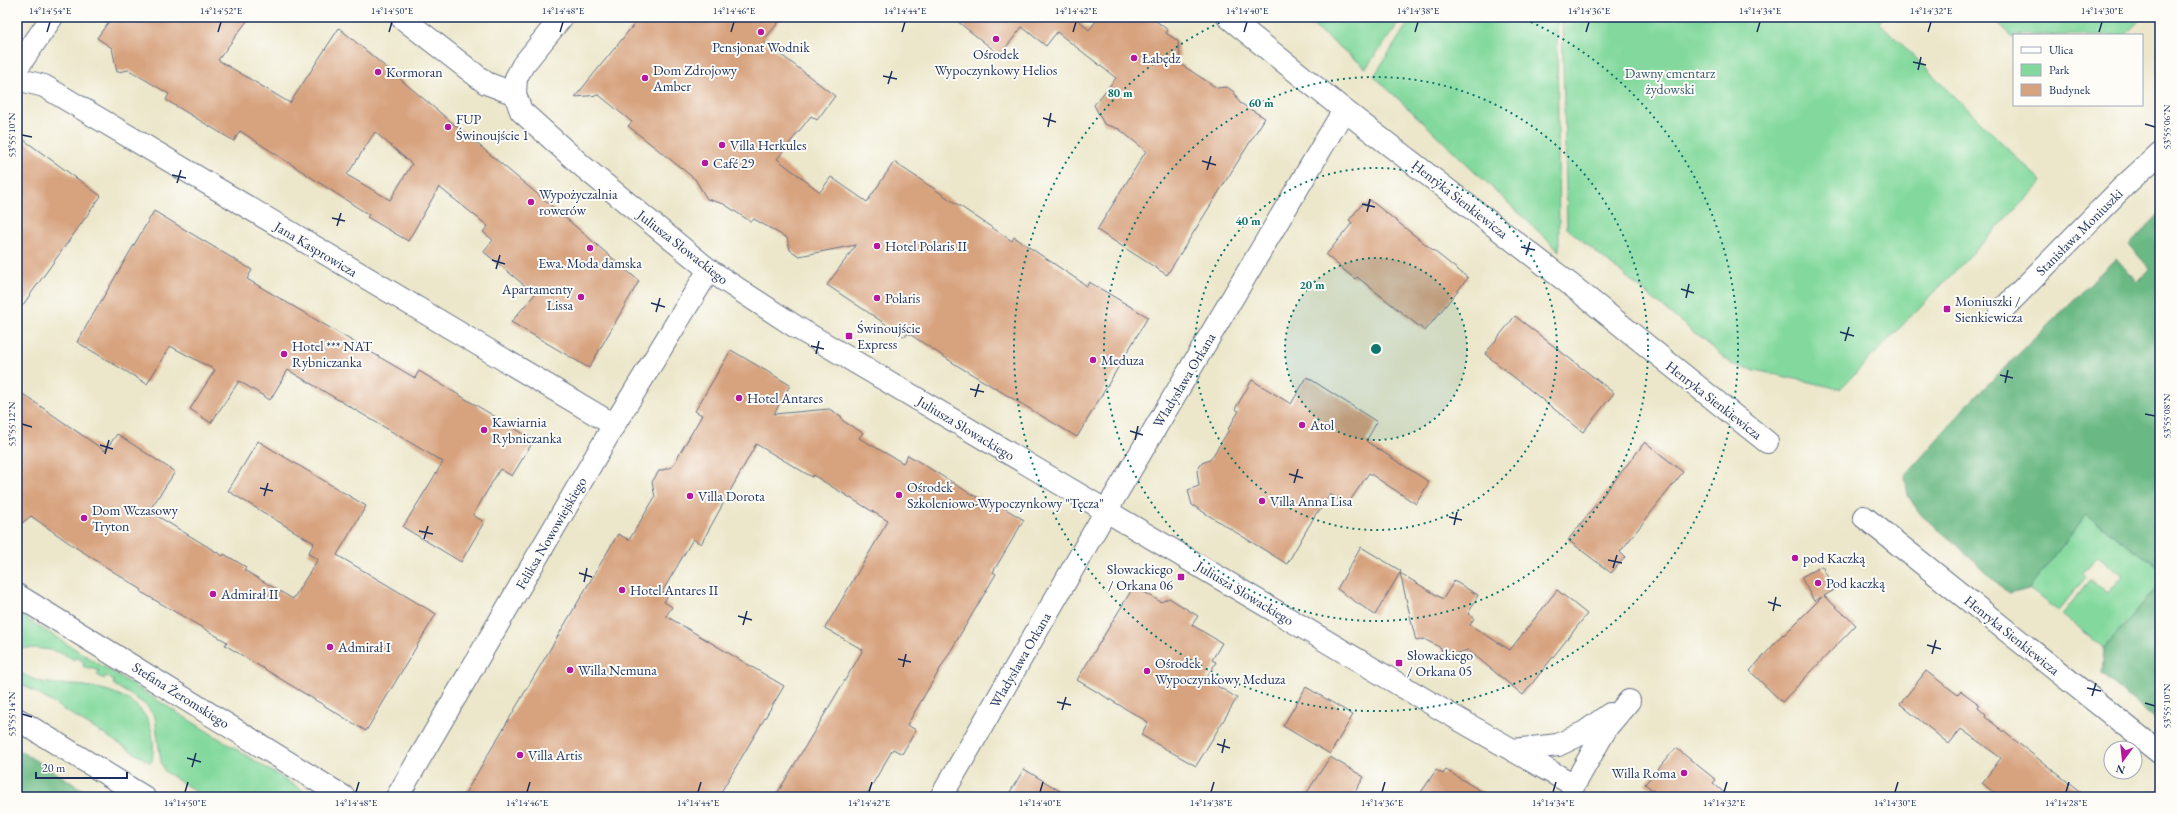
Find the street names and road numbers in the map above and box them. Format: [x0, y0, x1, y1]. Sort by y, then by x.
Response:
street label: Henryka Sienkiewicza [1408, 156, 1512, 242]
street label: Stanisława Moniuszki [2032, 184, 2127, 279]
street label: Juliusza Słowackiego [633, 205, 732, 288]
street label: Jana Kasprowicza [270, 217, 361, 281]
street label: Władysława Orkana [1149, 329, 1220, 431]
street label: Henryka Sienkiewicza [1662, 357, 1766, 443]
street label: Juliusza Słowackiego [913, 391, 1018, 464]
street label: Feliksa Nowowiejskiego [511, 474, 591, 592]
street label: Juliusza Słowackiego [1192, 556, 1297, 629]
street label: Henryka Sienkiewicza [1961, 591, 2064, 679]
street label: Władysława Orkana [985, 609, 1055, 711]
street label: Stefana Żeromskiego [129, 658, 233, 732]

